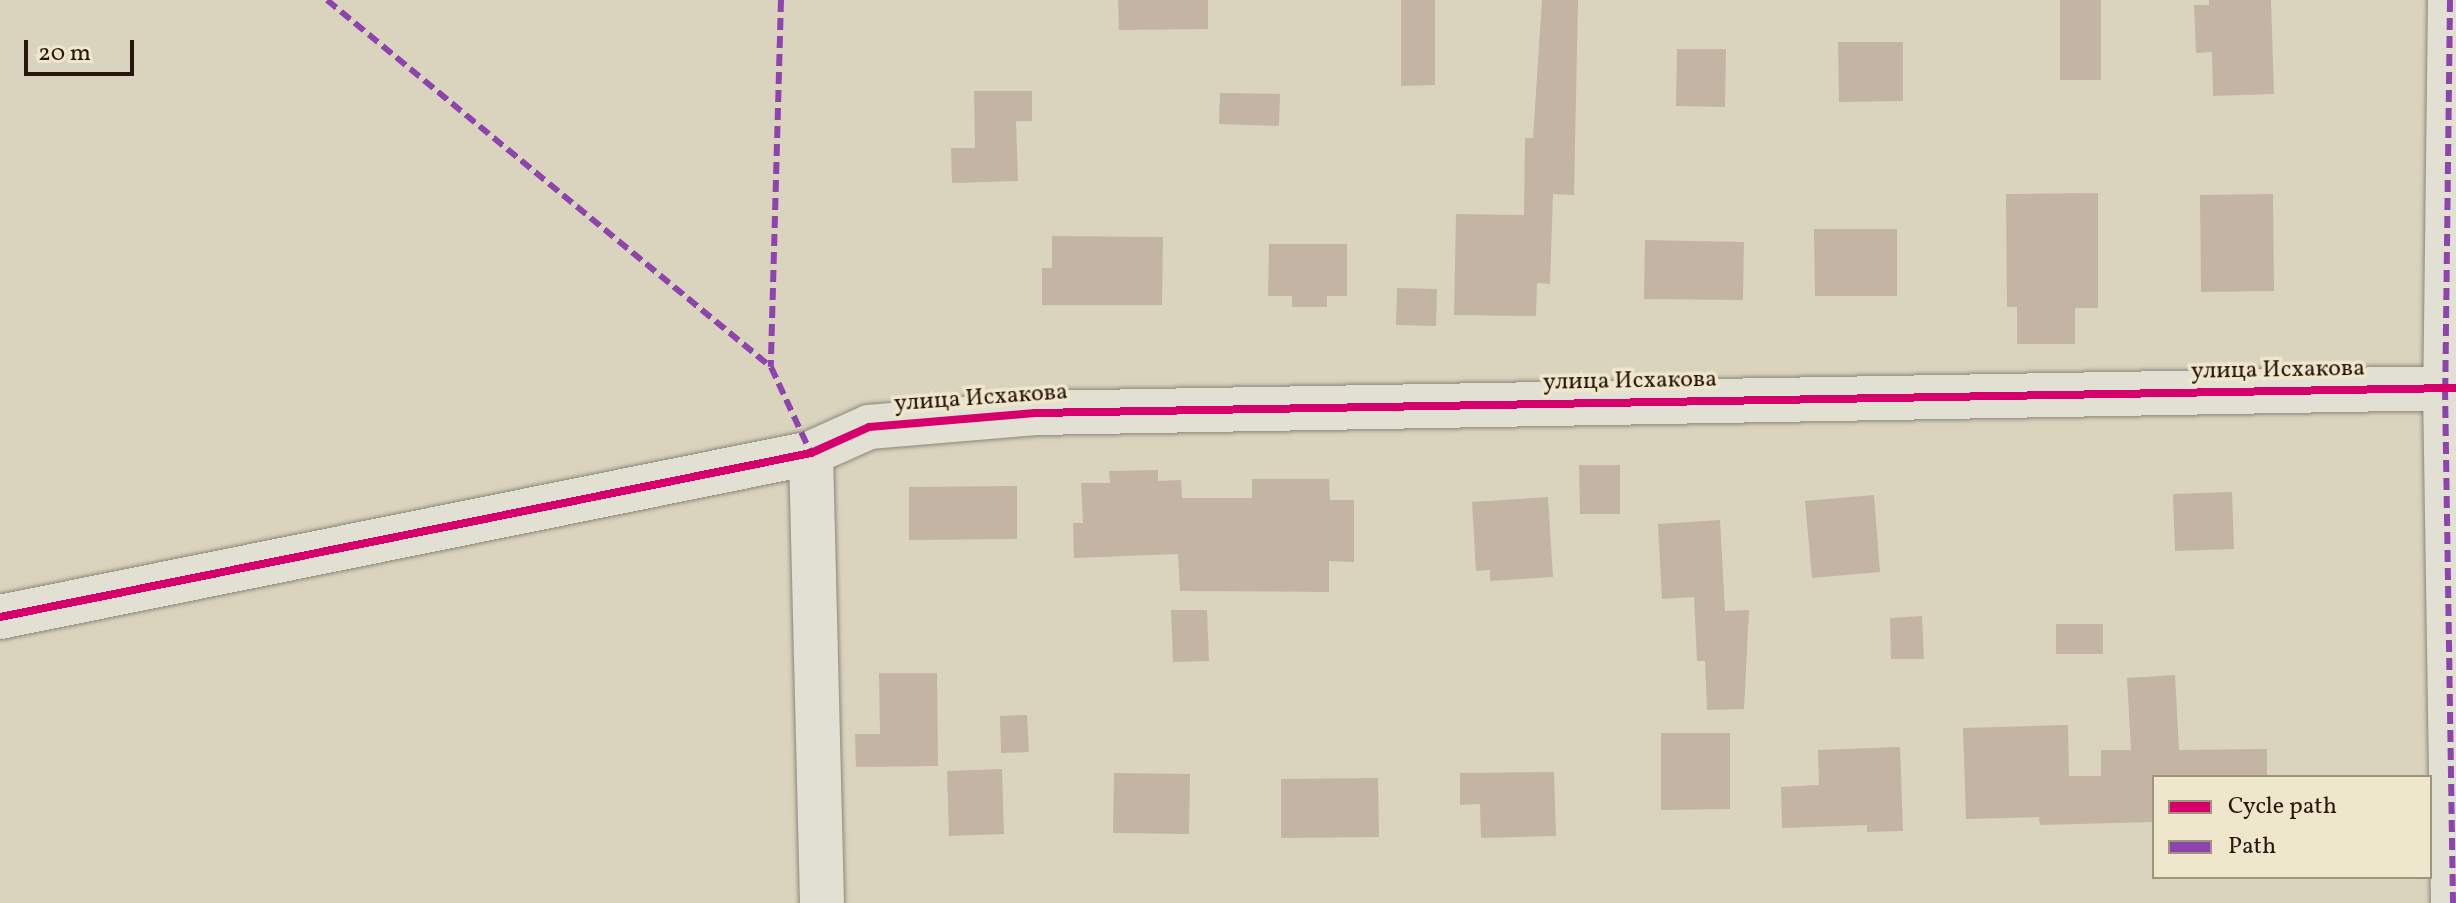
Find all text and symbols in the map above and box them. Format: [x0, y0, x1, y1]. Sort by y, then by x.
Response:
scale bar [28, 24, 138, 74]
text: 20 m [38, 37, 91, 71]
street label: улица Исхакова [2191, 355, 2365, 387]
street label: улица Исхакова [1543, 366, 1717, 398]
street label: улица Исхакова [893, 379, 1069, 419]
legend [2152, 775, 2432, 879]
text: Cycle path [2228, 790, 2337, 824]
text: Path [2228, 830, 2276, 864]

